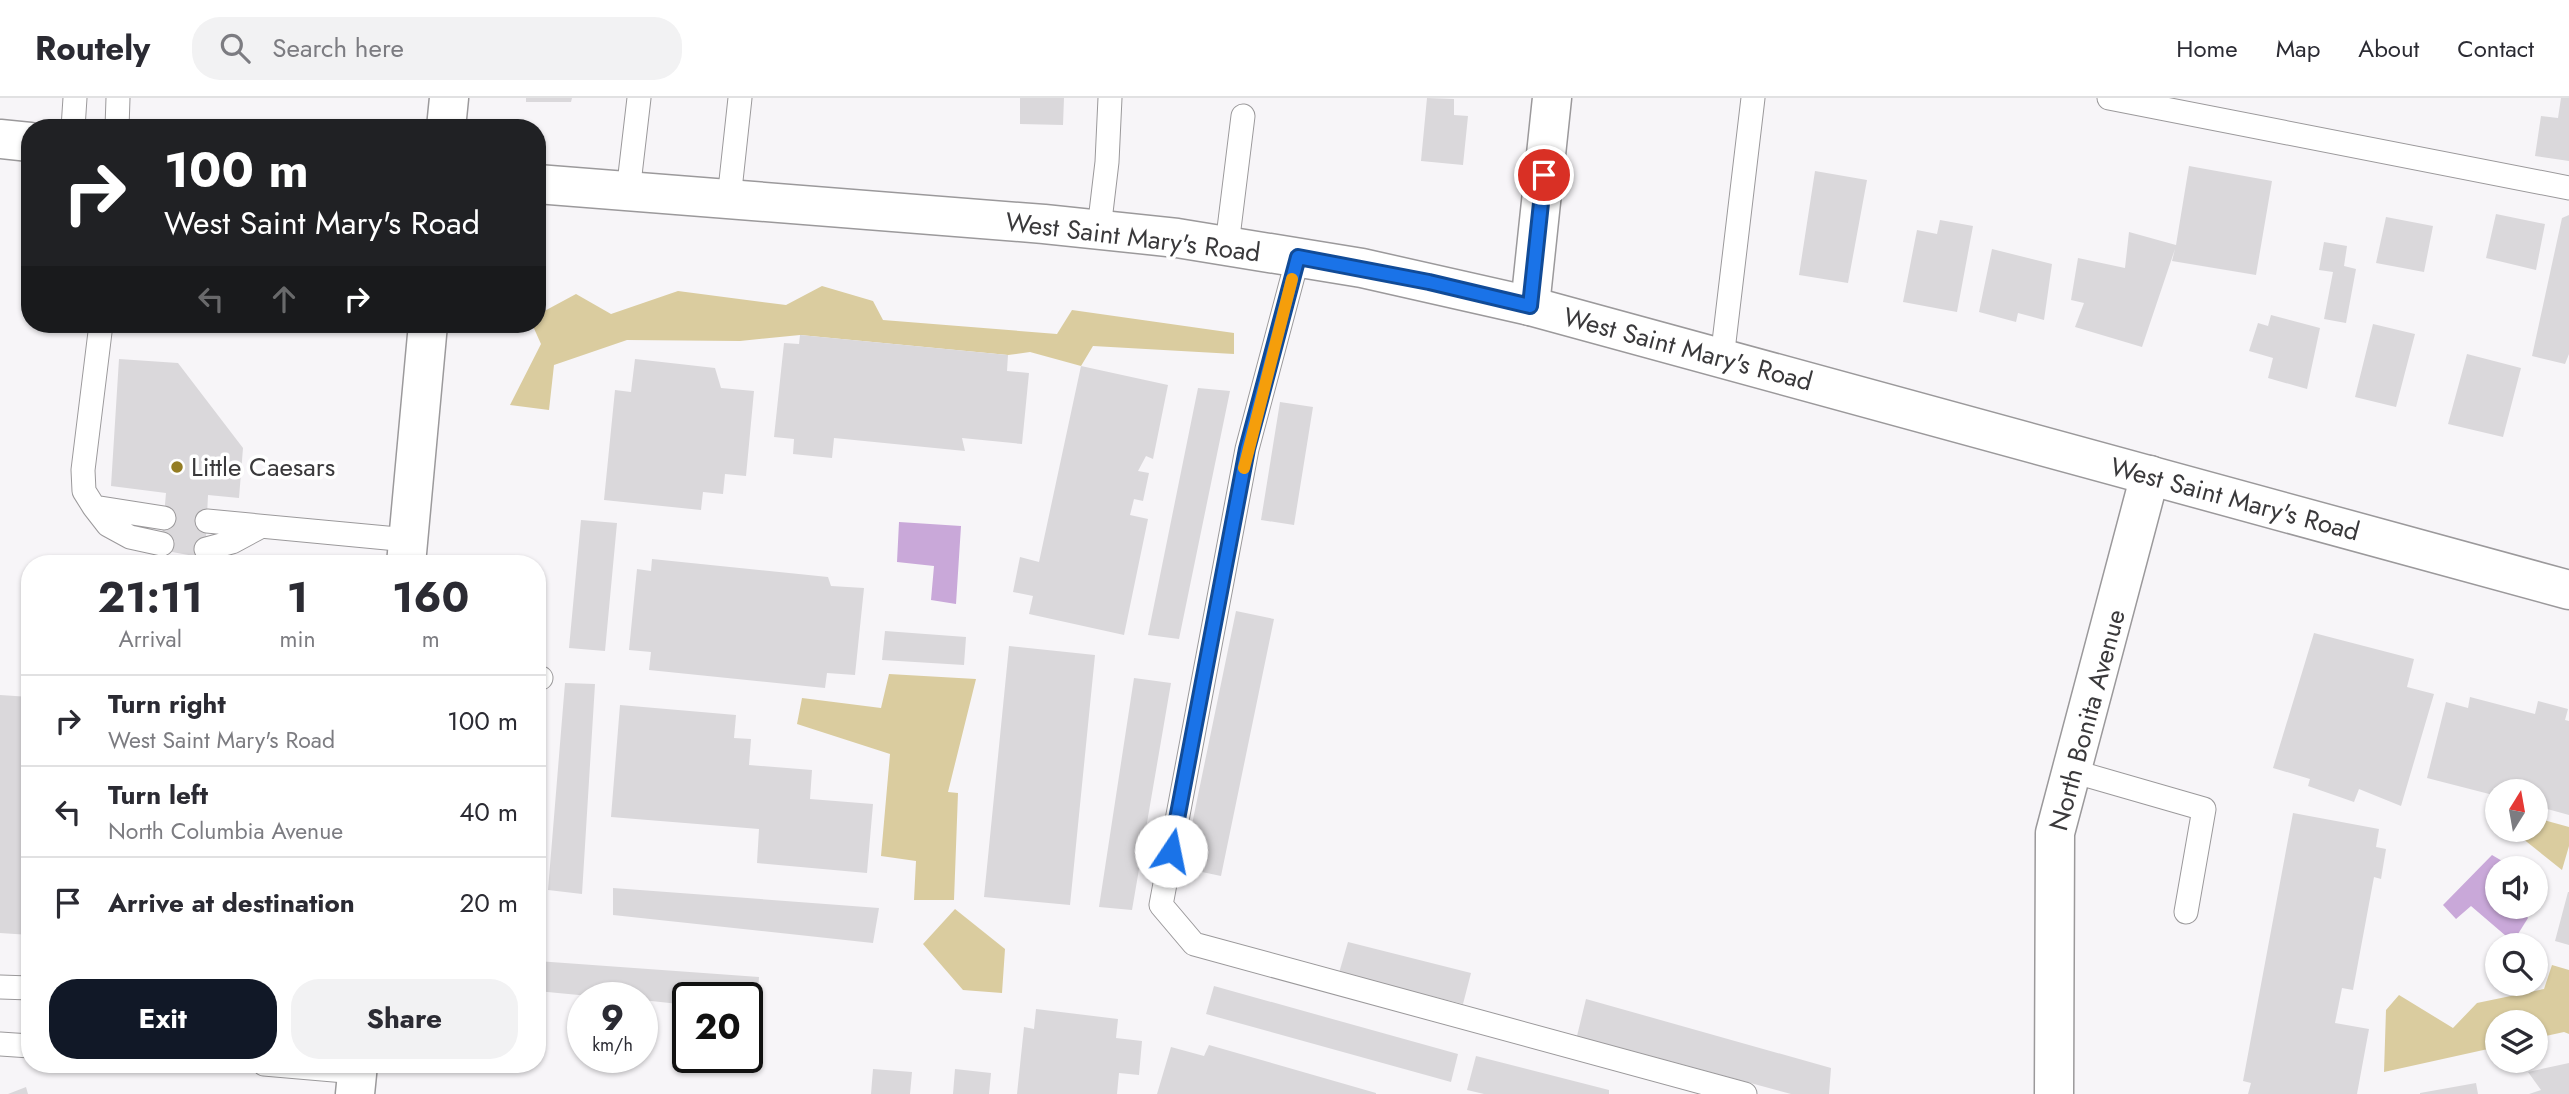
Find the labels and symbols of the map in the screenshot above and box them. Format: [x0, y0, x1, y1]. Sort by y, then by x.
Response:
pin [1514, 145, 1574, 205]
street label: West Saint Mary's Road [1003, 203, 1263, 271]
street label: West Saint Mary's Road [1559, 297, 1817, 401]
street label: West Saint Mary's Road [2106, 447, 2364, 551]
place label: Little Caesars [191, 448, 335, 486]
marker: Little Caesars [169, 459, 185, 475]
street label: North Bonita Avenue [2039, 605, 2135, 835]
north arrow [2485, 779, 2548, 842]
position arrow [1134, 814, 1208, 888]
speed limit sign: 20 [672, 982, 763, 1073]

